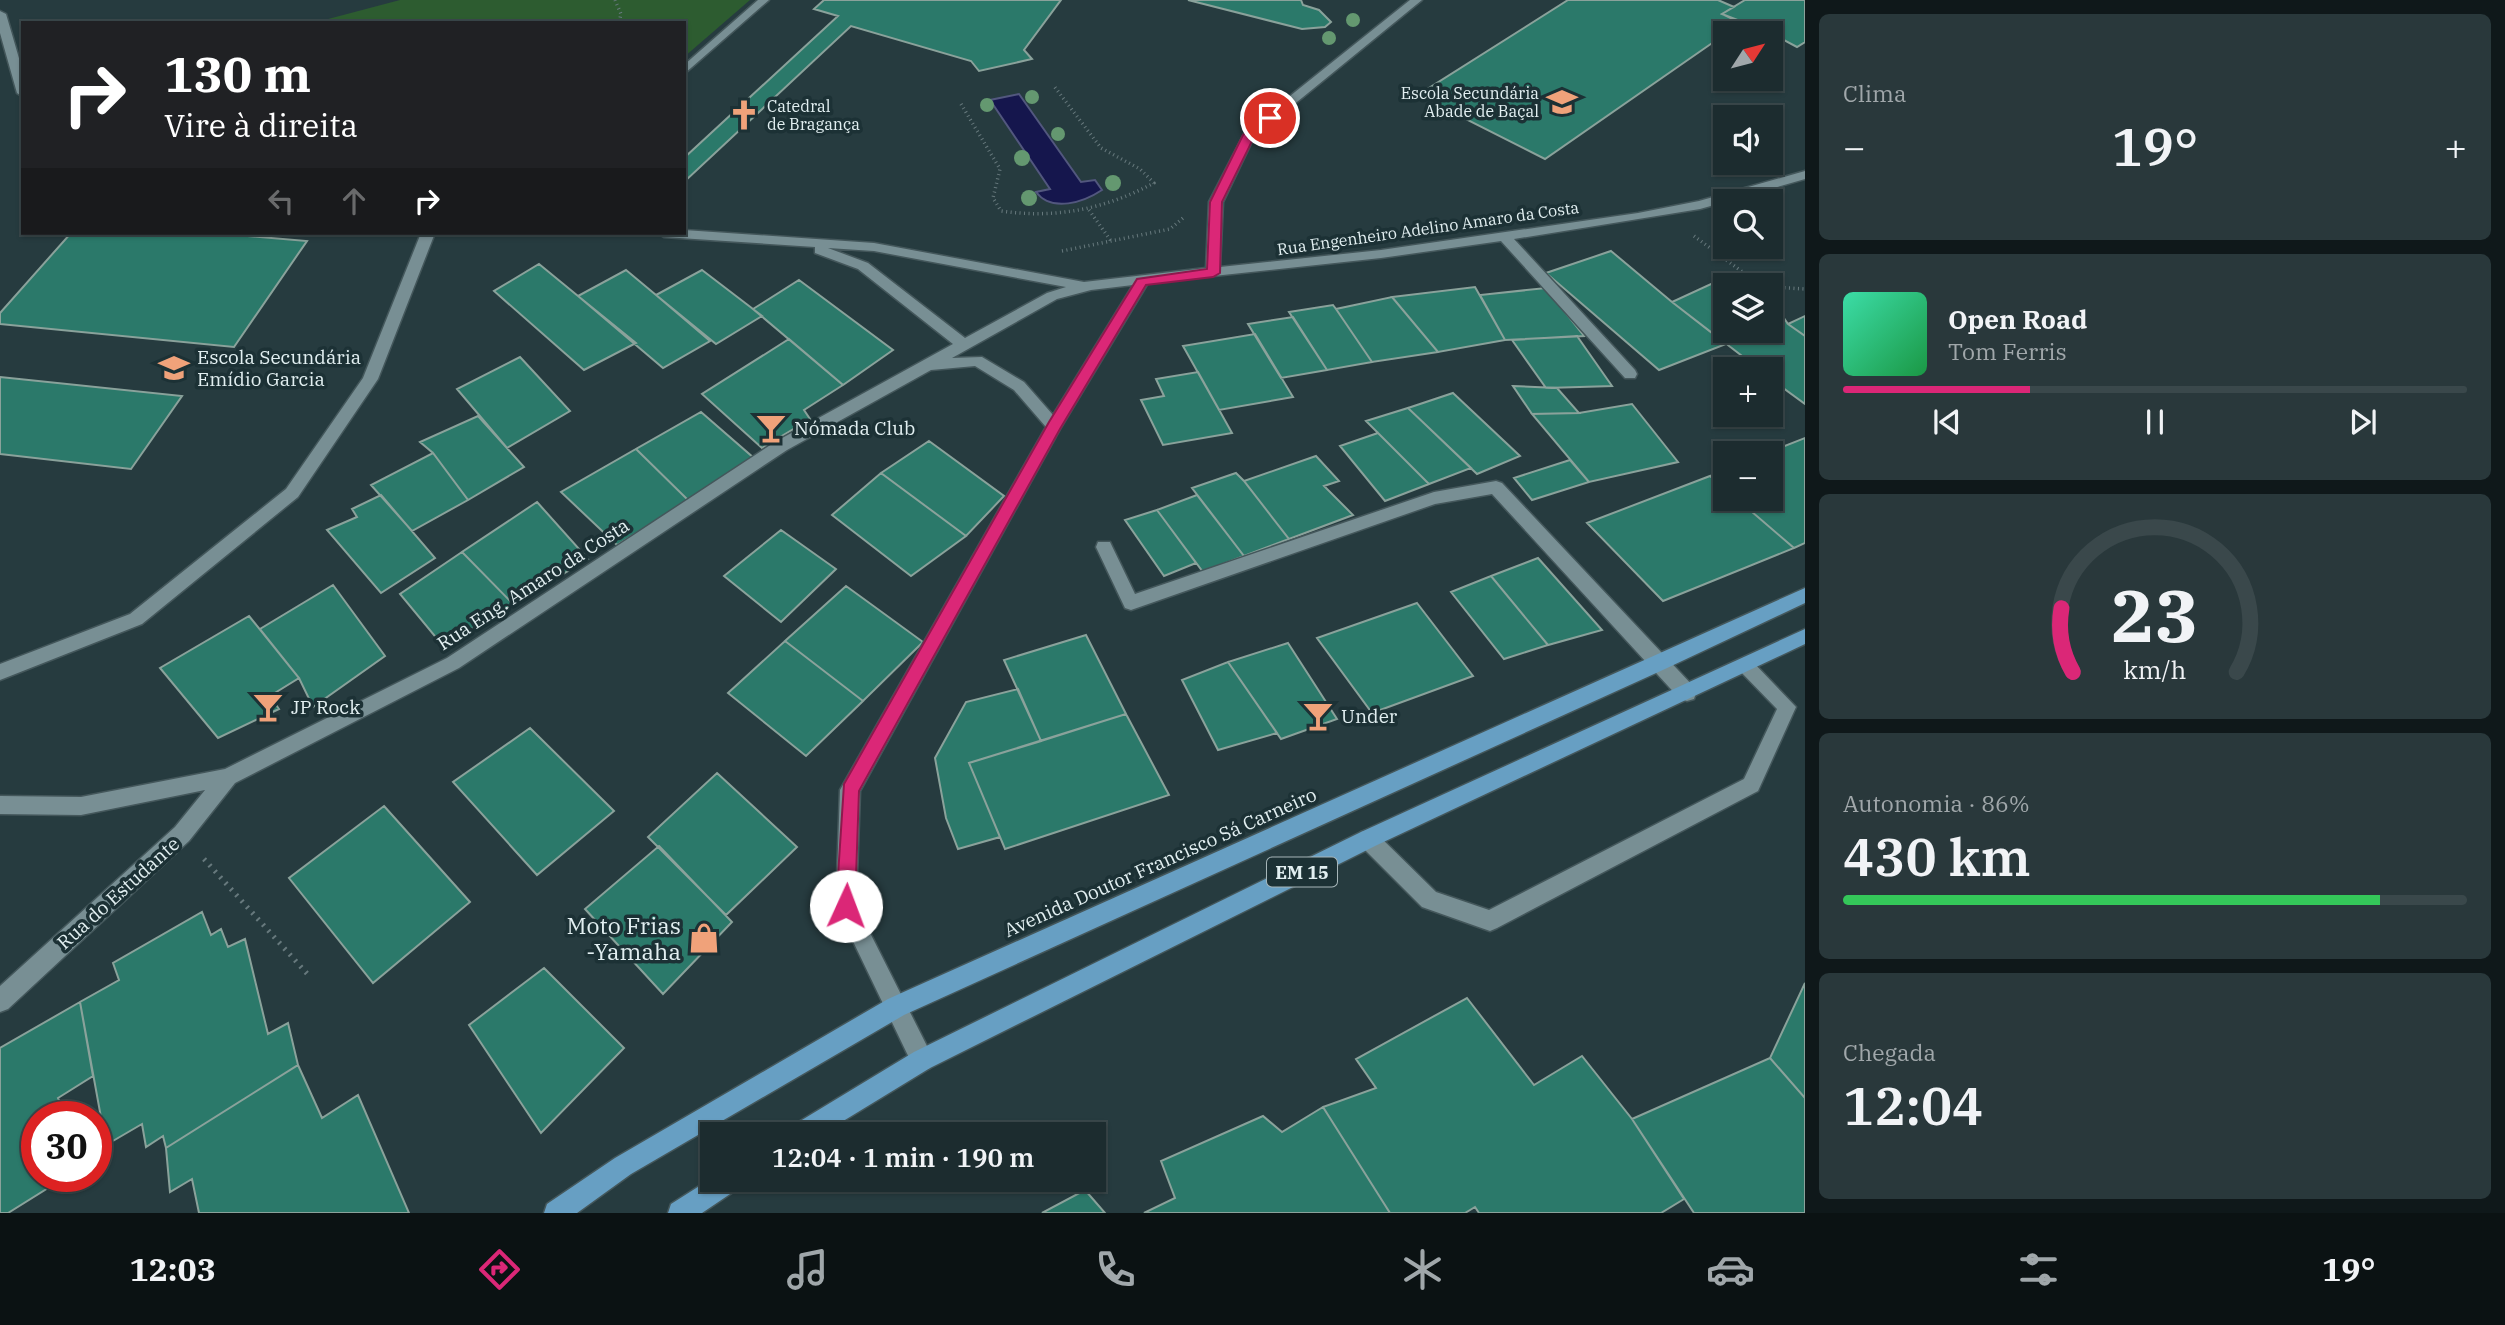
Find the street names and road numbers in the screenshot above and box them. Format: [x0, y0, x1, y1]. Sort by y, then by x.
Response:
street label: Rua Engenheiro Adelino Amaro da Costa [1276, 197, 1580, 259]
street label: Rua Eng. Amaro da Costa [432, 513, 634, 655]
street label: Avenida Doutor Francisco Sá Carneiro [1000, 782, 1320, 942]
street label: Rua do Estudante [52, 832, 184, 954]
road number: EM 15 [1267, 858, 1337, 886]

